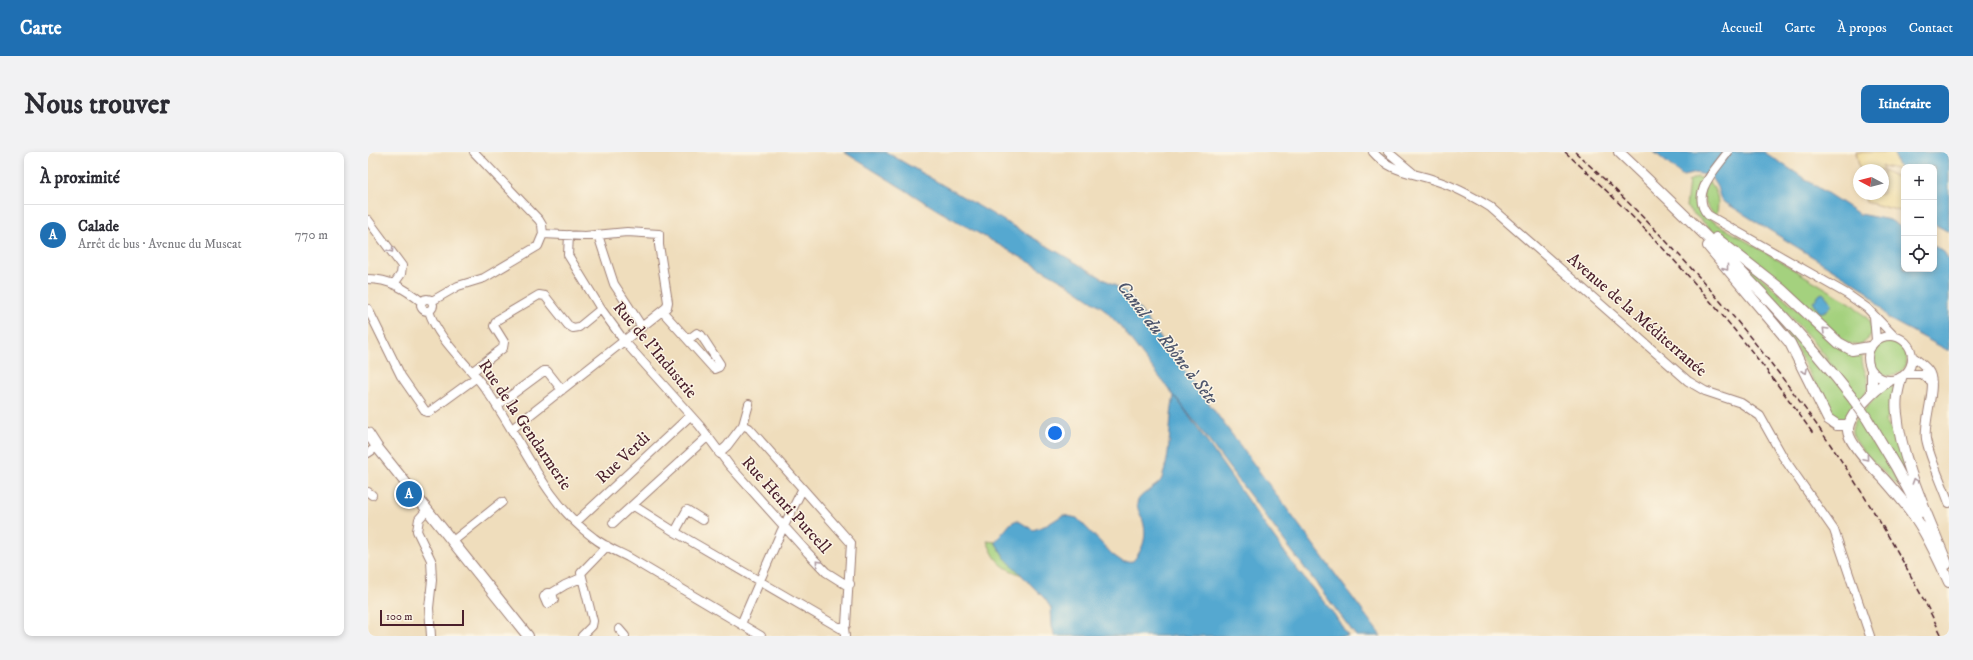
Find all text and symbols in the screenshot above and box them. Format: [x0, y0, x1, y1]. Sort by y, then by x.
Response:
text: Carte [20, 17, 62, 40]
text: Accueil [1721, 19, 1763, 37]
text: Carte [1785, 19, 1815, 37]
text: À propos [1837, 19, 1887, 37]
text: Contact [1909, 19, 1953, 37]
button: Itinéraire [1861, 85, 1949, 123]
text: Nous trouver [24, 87, 170, 122]
north arrow [1853, 164, 1889, 200]
map controls [1901, 164, 1937, 272]
button: + [1901, 164, 1937, 200]
text: À proximité [40, 167, 120, 189]
button: − [1901, 200, 1937, 236]
text: Calade [78, 217, 119, 236]
text: A [49, 227, 57, 243]
text: 770 m [295, 227, 328, 243]
text: Arrêt de bus · Avenue du Muscat [78, 236, 242, 252]
button: locate [1901, 236, 1937, 272]
one-way arrow [386, 246, 393, 253]
street label: Avenue de la Méditerranée [1563, 248, 1711, 382]
one-way arrow [1722, 264, 1729, 271]
water label: Canal du Rhône à Sète [1112, 277, 1223, 410]
street label: Rue de l'Industrie [608, 297, 702, 403]
one-way arrow [1822, 327, 1830, 335]
street label: Rue de la Gendarmerie [473, 356, 577, 494]
one-way arrow [1800, 367, 1808, 374]
your location [1045, 423, 1065, 443]
street label: Rue Verdi [591, 427, 655, 489]
street label: Rue Henri Purcell [737, 452, 835, 558]
one-way arrow [1861, 454, 1868, 461]
one-way arrow [1911, 478, 1920, 485]
pin: A [396, 479, 422, 509]
one-way arrow [815, 561, 822, 568]
scale bar [380, 608, 464, 627]
text: 100 m [386, 610, 412, 624]

